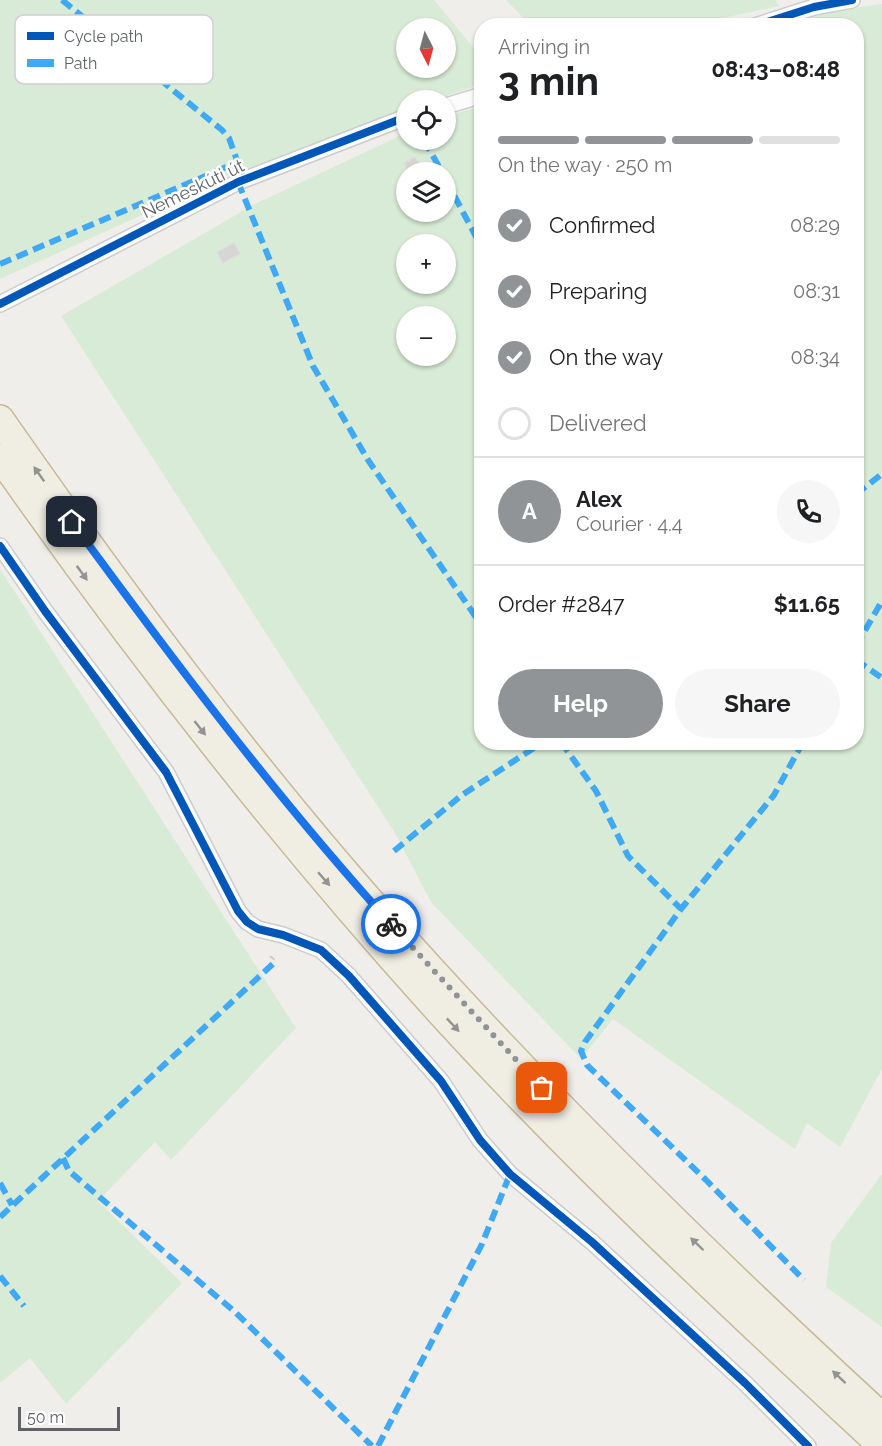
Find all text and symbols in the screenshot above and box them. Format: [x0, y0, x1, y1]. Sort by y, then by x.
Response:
legend [15, 15, 213, 84]
north arrow [396, 18, 456, 78]
map controls [396, 18, 456, 366]
text: Cycle path [64, 27, 143, 46]
text: Arriving in [498, 35, 590, 59]
text: Path [64, 54, 97, 73]
text: 08:43–08:48 [712, 56, 840, 82]
text: 3 min [498, 58, 599, 104]
button: locate [396, 90, 456, 150]
text: On the way · 250 m [498, 153, 672, 177]
street label: Nemeskúti út [138, 155, 248, 222]
button: layers [396, 162, 456, 222]
icon: check [498, 209, 531, 242]
text: Confirmed [549, 212, 656, 238]
text: 08:29 [790, 213, 840, 237]
button: + [396, 234, 456, 294]
icon: check [498, 275, 531, 308]
text: Preparing [549, 278, 647, 304]
text: 08:31 [793, 279, 840, 303]
button: − [396, 306, 456, 366]
icon: check [498, 341, 531, 374]
text: On the way [549, 344, 663, 370]
text: 08:34 [791, 345, 840, 369]
text: Delivered [549, 410, 647, 436]
one-way arrow [33, 467, 45, 483]
button: phone [777, 480, 840, 543]
text: Alex [576, 486, 622, 512]
pin [46, 496, 97, 547]
text: A [522, 498, 537, 524]
icon: home [55, 505, 88, 538]
text: Courier · 4.4 [576, 512, 683, 536]
one-way arrow [76, 565, 88, 580]
text: Order #2847 [498, 591, 624, 617]
text: $11.65 [774, 591, 840, 617]
button: Help [498, 669, 663, 738]
button: Share [675, 669, 840, 738]
one-way arrow [194, 721, 206, 736]
one-way arrow [317, 871, 330, 886]
courier [361, 894, 421, 954]
icon: bike [375, 908, 408, 941]
one-way arrow [446, 1018, 460, 1033]
pin [516, 1062, 567, 1113]
icon: bag [525, 1071, 558, 1104]
one-way arrow [690, 1237, 704, 1251]
one-way arrow [832, 1371, 847, 1384]
scale bar [18, 1404, 120, 1432]
text: 50 m [27, 1408, 64, 1427]

